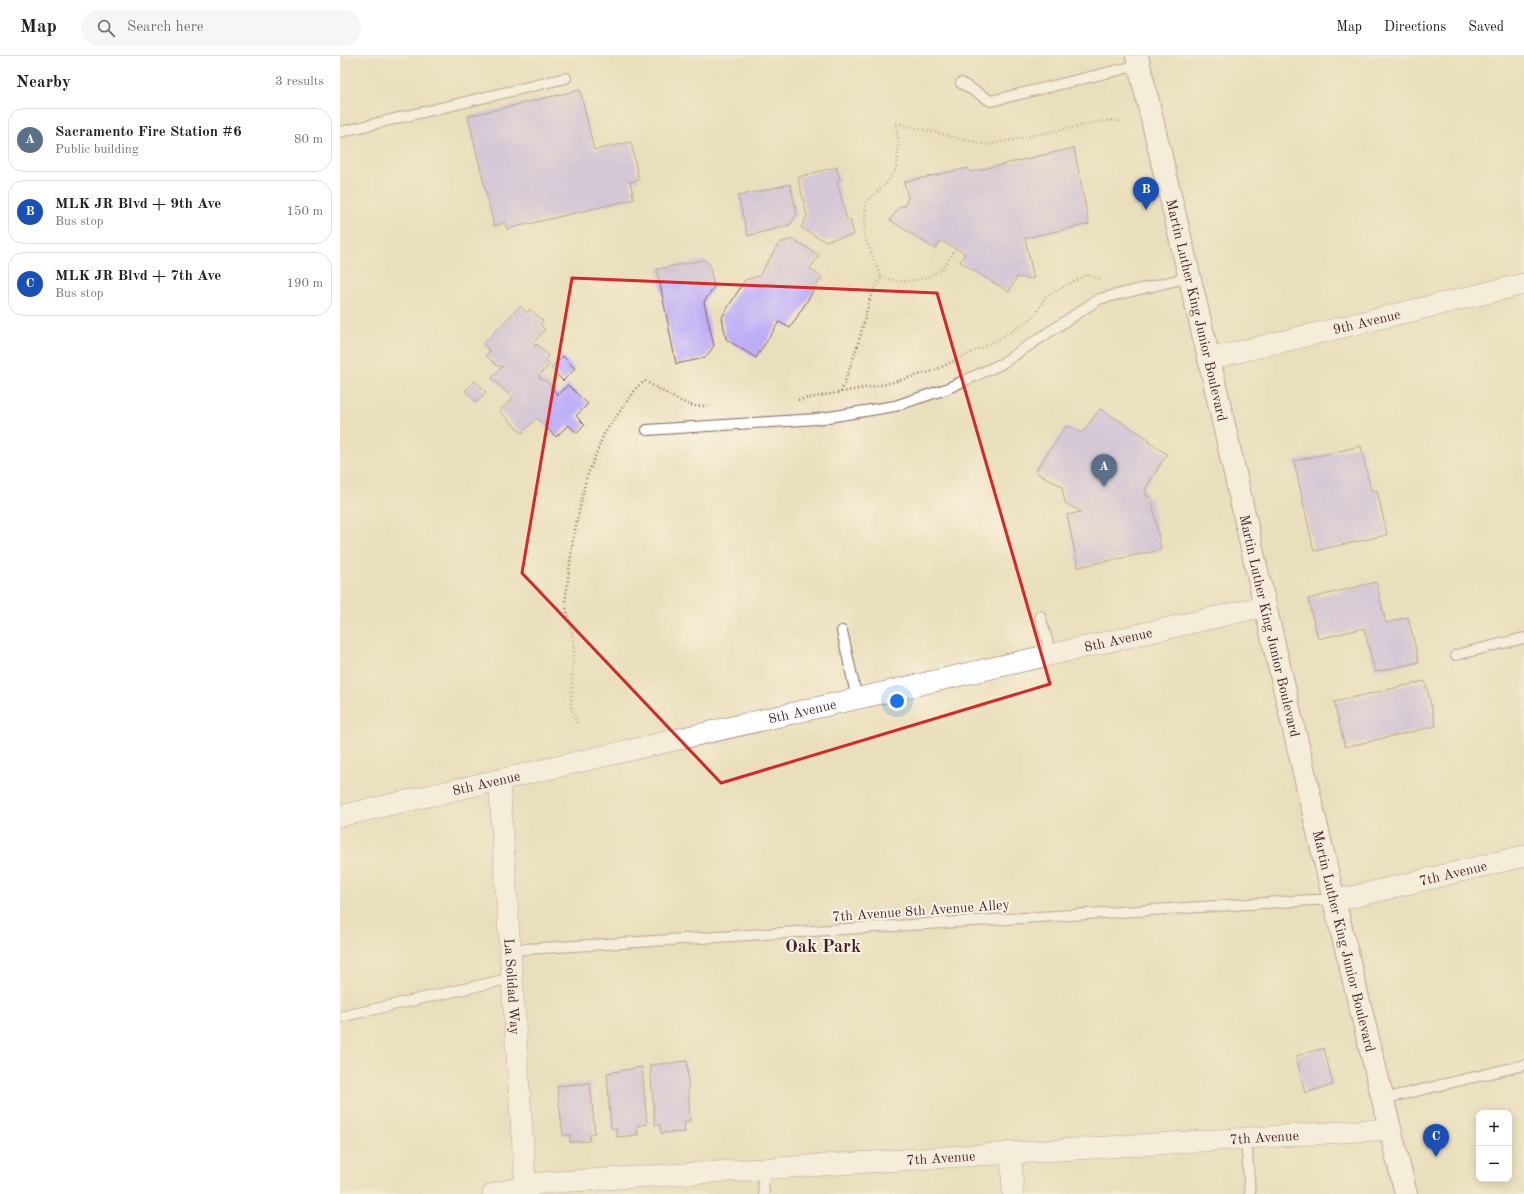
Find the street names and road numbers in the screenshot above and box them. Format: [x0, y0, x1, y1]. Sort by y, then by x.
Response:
street label: Martin Luther King Junior Boulevard [1163, 198, 1229, 423]
street label: 9th Avenue [1332, 308, 1402, 337]
street label: Martin Luther King Junior Boulevard [1236, 513, 1302, 739]
street label: 8th Avenue [1083, 626, 1154, 655]
street label: 8th Avenue [767, 698, 838, 727]
street label: 8th Avenue [451, 769, 522, 798]
street label: Martin Luther King Junior Boulevard [1310, 829, 1377, 1054]
street label: 7th Avenue [1418, 859, 1488, 889]
street label: 7th Avenue 8th Avenue Alley [832, 898, 1011, 924]
street label: La Solidad Way [501, 938, 522, 1036]
street label: 7th Avenue [1229, 1129, 1299, 1147]
street label: 7th Avenue [906, 1149, 976, 1168]

